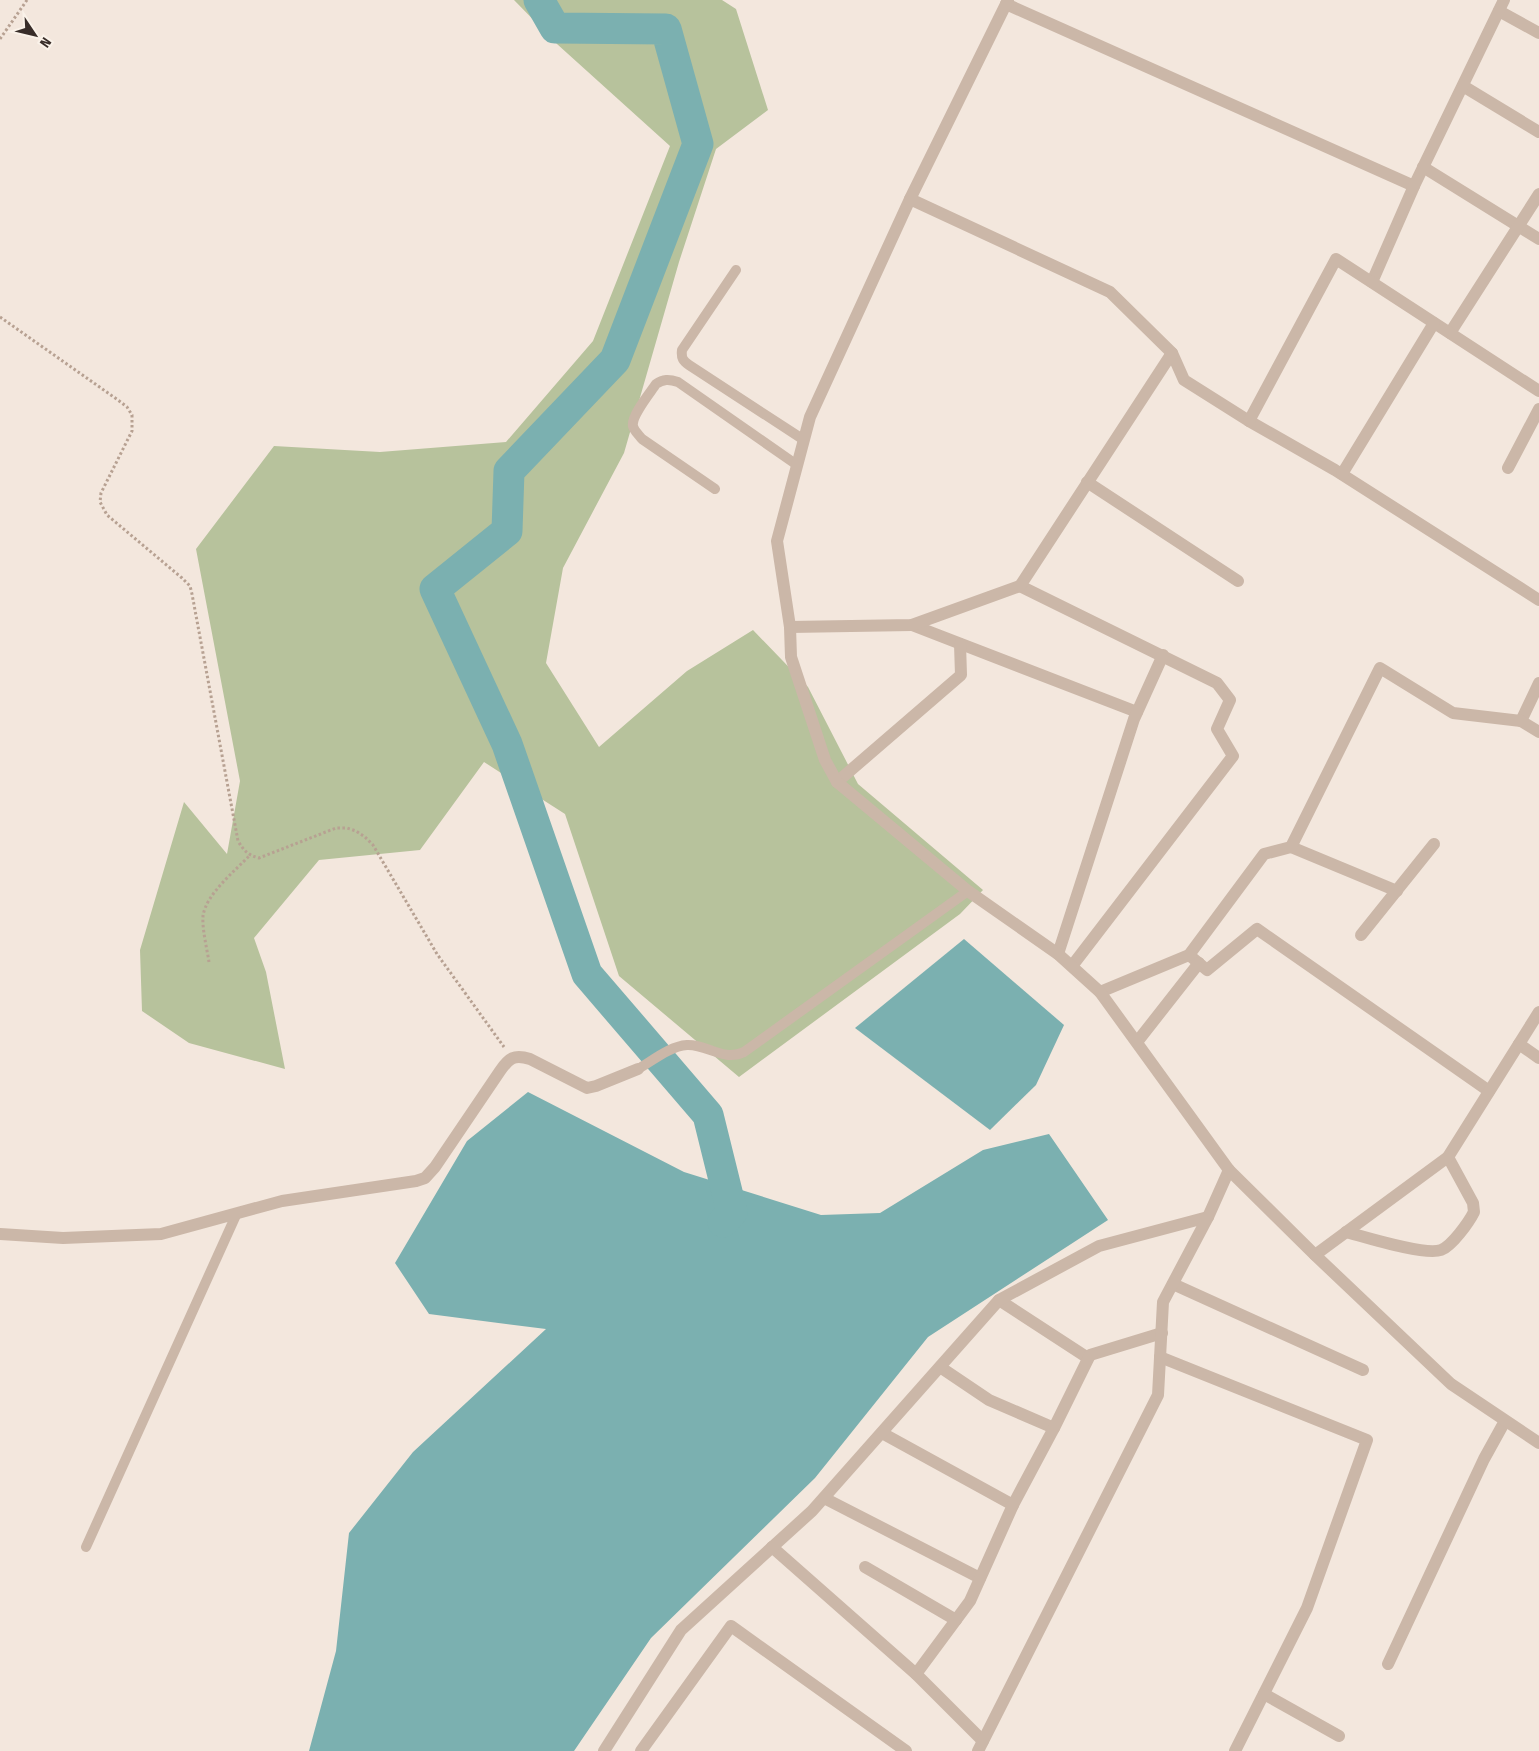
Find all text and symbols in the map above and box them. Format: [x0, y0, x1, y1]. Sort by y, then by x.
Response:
north arrow [10, 10, 60, 60]
text: N [36, 34, 55, 50]

